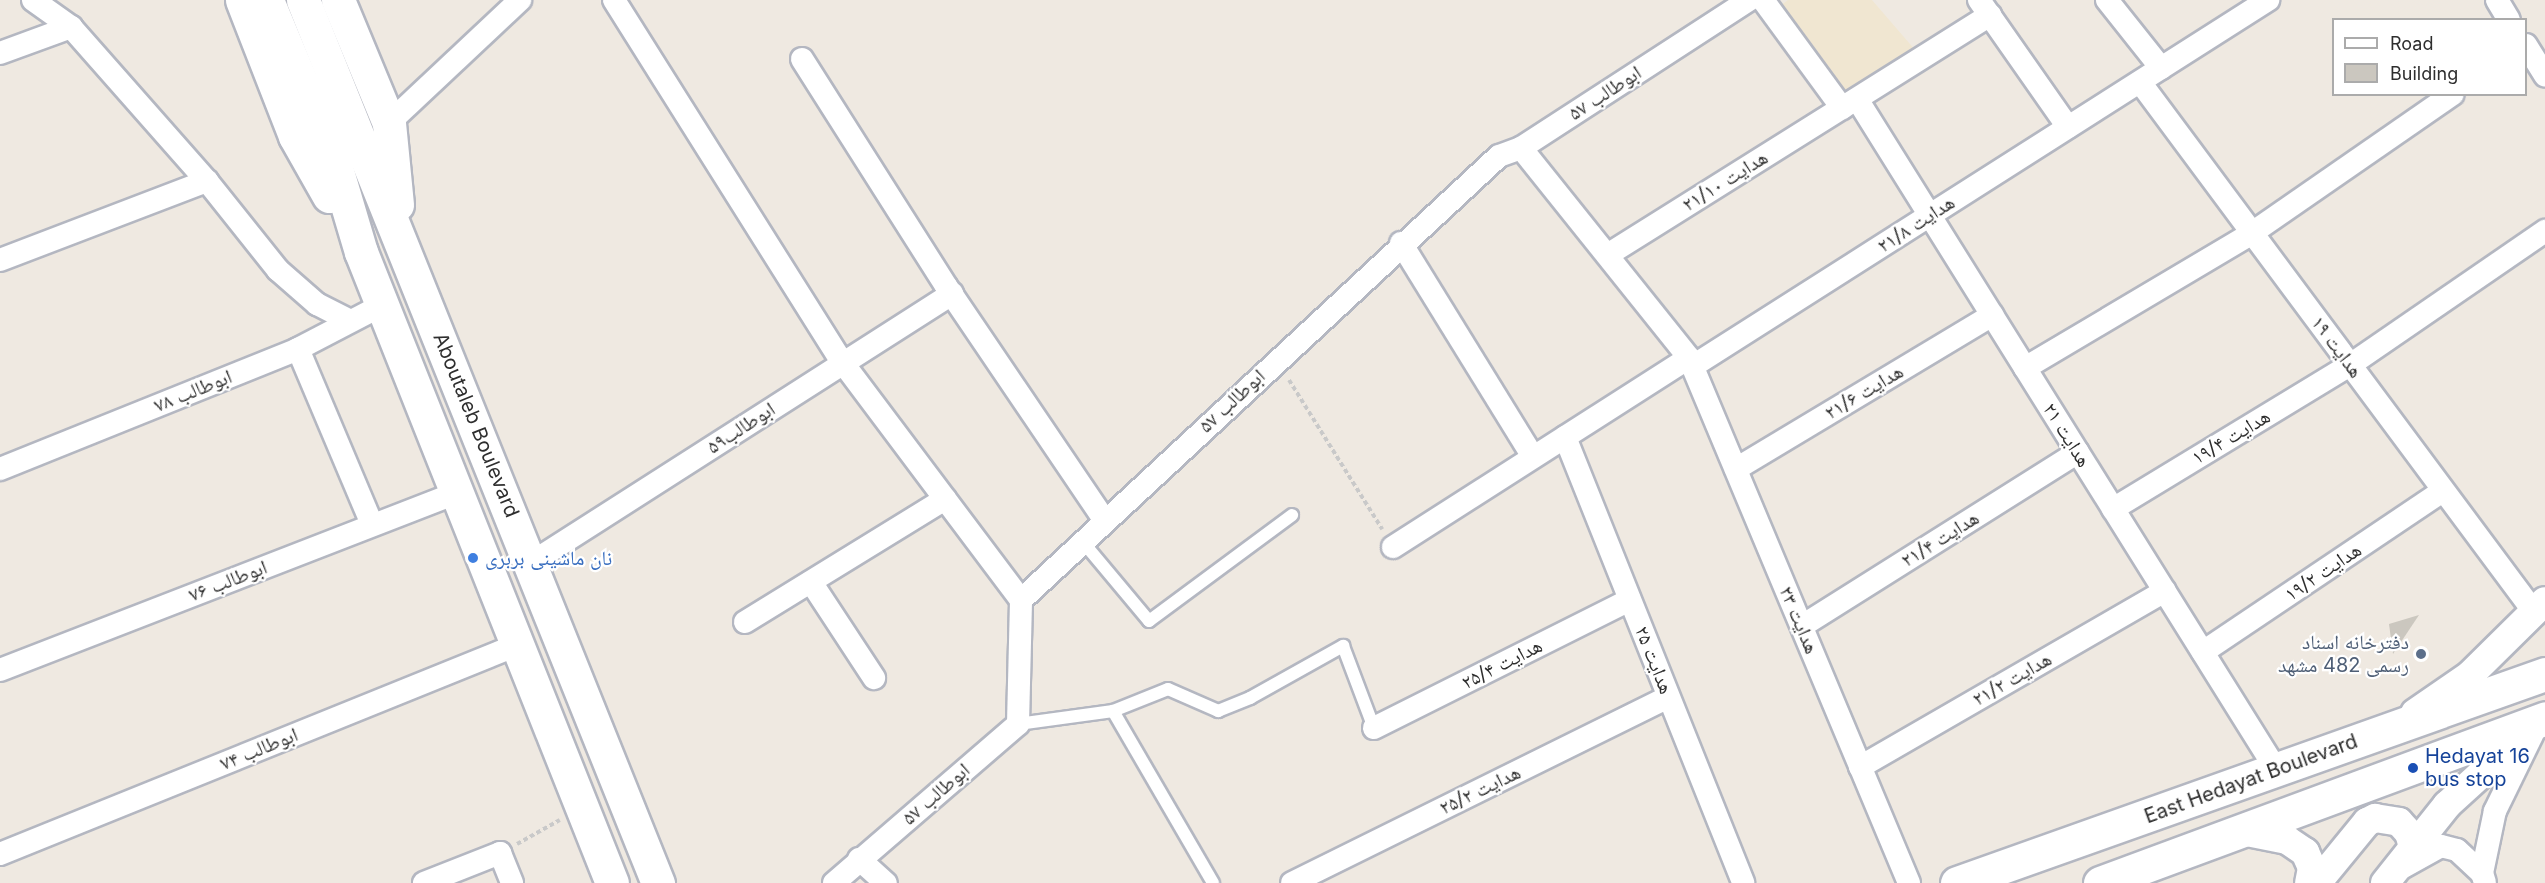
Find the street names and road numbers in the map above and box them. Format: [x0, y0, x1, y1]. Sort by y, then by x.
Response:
street label: ابوطالب ۵۷ [1564, 61, 1646, 125]
street label: هدایت ۲۱/۱۰ [1678, 145, 1772, 217]
street label: هدایت ۲۱/۸ [1873, 190, 1959, 258]
street label: هدایت ۱۹ [2306, 311, 2368, 383]
street label: Aboutaleb Boulevard [428, 329, 524, 521]
street label: هدایت ۲۱/۶ [1820, 359, 1908, 425]
street label: ابوطالب ۵۷ [1194, 364, 1270, 438]
street label: ابوطالب ۷۸ [150, 365, 236, 417]
street label: ابوطالب۵۹ [702, 397, 780, 459]
street label: هدایت ۲۱ [2038, 398, 2096, 472]
street label: هدایت ۱۹/۴ [2187, 404, 2275, 470]
street label: هدایت ۲۱/۴ [1897, 506, 1983, 572]
street label: هدایت ۱۹/۲ [2280, 538, 2366, 606]
street label: ابوطالب ۷۶ [185, 555, 271, 607]
street label: هدایت ۲۳ [1774, 583, 1824, 657]
street label: هدایت ۲۵ [1630, 623, 1678, 697]
street label: هدایت ۲۵/۴ [1458, 633, 1546, 695]
street label: هدایت ۲۱/۲ [1968, 647, 2056, 711]
street label: ابوطالب ۷۴ [216, 723, 302, 775]
street label: East Hedayat Boulevard [2141, 729, 2361, 829]
street label: ابوطالب ۵۷ [897, 758, 975, 830]
street label: هدایت ۲۵/۲ [1435, 760, 1525, 820]

